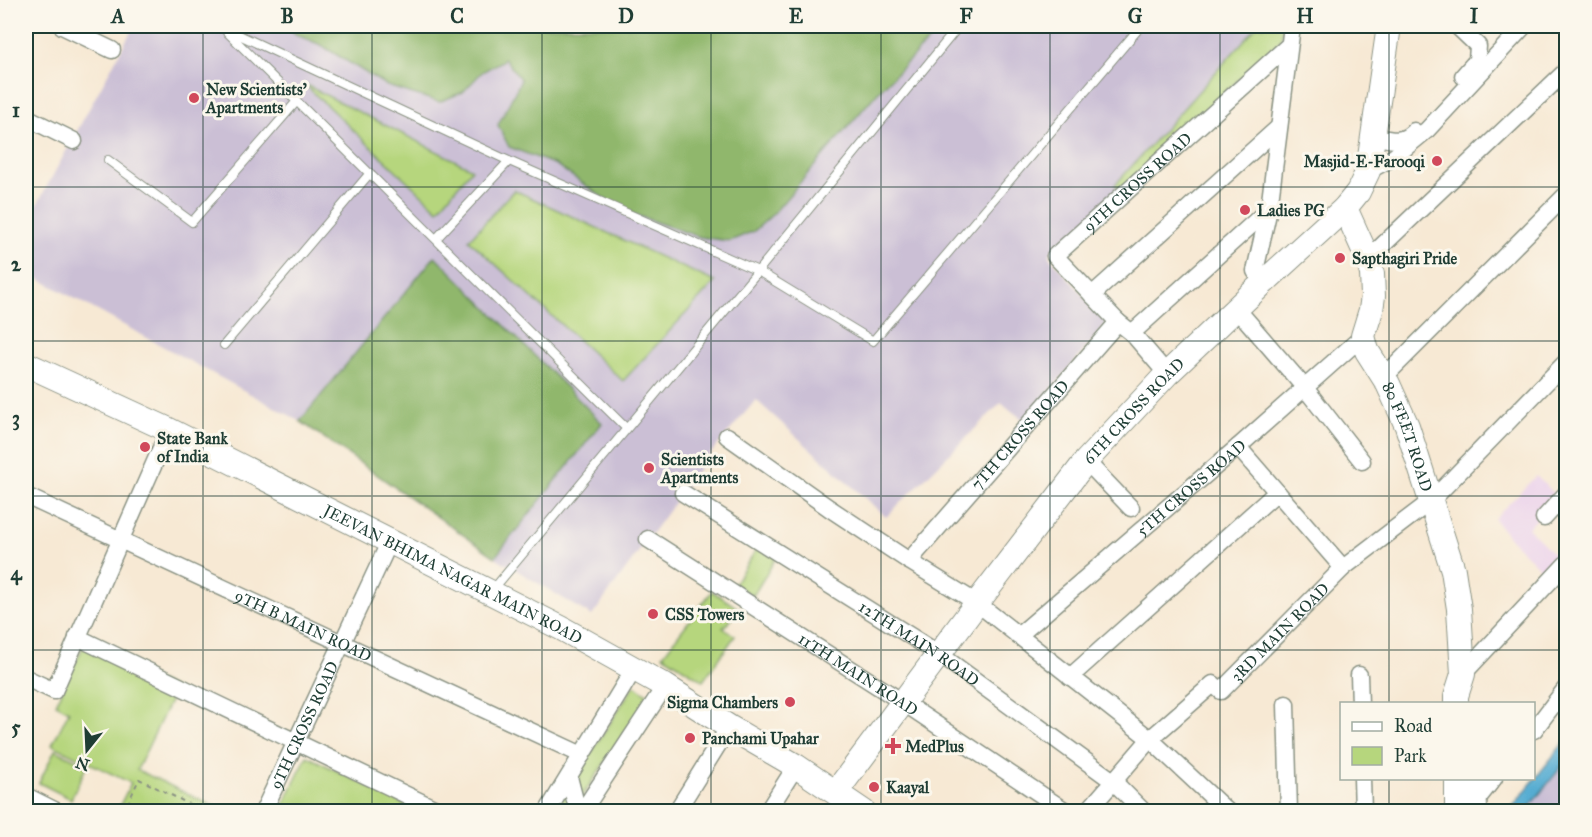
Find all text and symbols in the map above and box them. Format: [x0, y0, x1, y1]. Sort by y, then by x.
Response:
text: A [109, 4, 125, 28]
text: B [280, 4, 294, 28]
text: C [450, 4, 464, 28]
text: D [618, 4, 634, 28]
text: E [789, 4, 804, 28]
text: F [959, 4, 973, 28]
text: G [1128, 4, 1143, 28]
text: H [1296, 4, 1314, 28]
text: I [1470, 4, 1479, 28]
place label: New Scientists' Apartments [205, 80, 307, 118]
marker: New Scientists' Apartments [187, 91, 201, 105]
text: 1 [12, 98, 20, 122]
street label: 9TH CROSS ROAD [1080, 129, 1196, 236]
place label: Masjid-E-Farooqi [1304, 152, 1426, 172]
marker: Masjid-E-Farooqi [1430, 154, 1444, 168]
place label: Ladies PG [1257, 201, 1325, 220]
marker: Ladies PG [1238, 203, 1252, 217]
place label: Sapthagiri Pride [1352, 249, 1457, 269]
marker: Sapthagiri Pride [1333, 251, 1347, 265]
text: 2 [11, 252, 22, 276]
street label: 6TH CROSS ROAD [1079, 354, 1188, 468]
street label: 7TH CROSS ROAD [967, 376, 1073, 493]
street label: 80 FEET ROAD [1378, 379, 1436, 494]
text: 3 [12, 406, 20, 431]
place label: State Bank of India [157, 429, 228, 466]
street label: 5TH CROSS ROAD [1133, 436, 1250, 540]
marker: State Bank of India [138, 440, 152, 454]
place label: Scientists Apartments [660, 450, 739, 488]
marker: Scientists Apartments [642, 461, 656, 475]
street label: JEEVAN BHIMA NAGAR MAIN ROAD [318, 500, 586, 648]
text: 4 [10, 561, 22, 586]
street label: 3RD MAIN ROAD [1227, 579, 1333, 685]
street label: 9TH B MAIN ROAD [232, 586, 374, 666]
street label: 12TH MAIN ROAD [855, 597, 983, 690]
place label: CSS Towers [665, 605, 745, 624]
marker: CSS Towers [646, 607, 660, 621]
street label: 11TH MAIN ROAD [795, 629, 922, 720]
street label: 9TH CROSS ROAD [266, 658, 342, 792]
place label: Sigma Chambers [667, 693, 778, 713]
marker: Sigma Chambers [783, 695, 797, 709]
legend [1340, 702, 1535, 780]
text: 5 [11, 715, 21, 739]
text: Road [1394, 715, 1432, 737]
north arrow [57, 720, 117, 780]
place label: Panchami Upahar [702, 729, 820, 749]
marker: Panchami Upahar [683, 731, 697, 745]
place label: MedPlus [905, 737, 964, 756]
marker: MedPlus [886, 739, 900, 753]
text: Park [1394, 745, 1427, 767]
text: N [73, 753, 92, 775]
place label: Kaayal [886, 778, 930, 798]
marker: Kaayal [867, 780, 881, 794]

